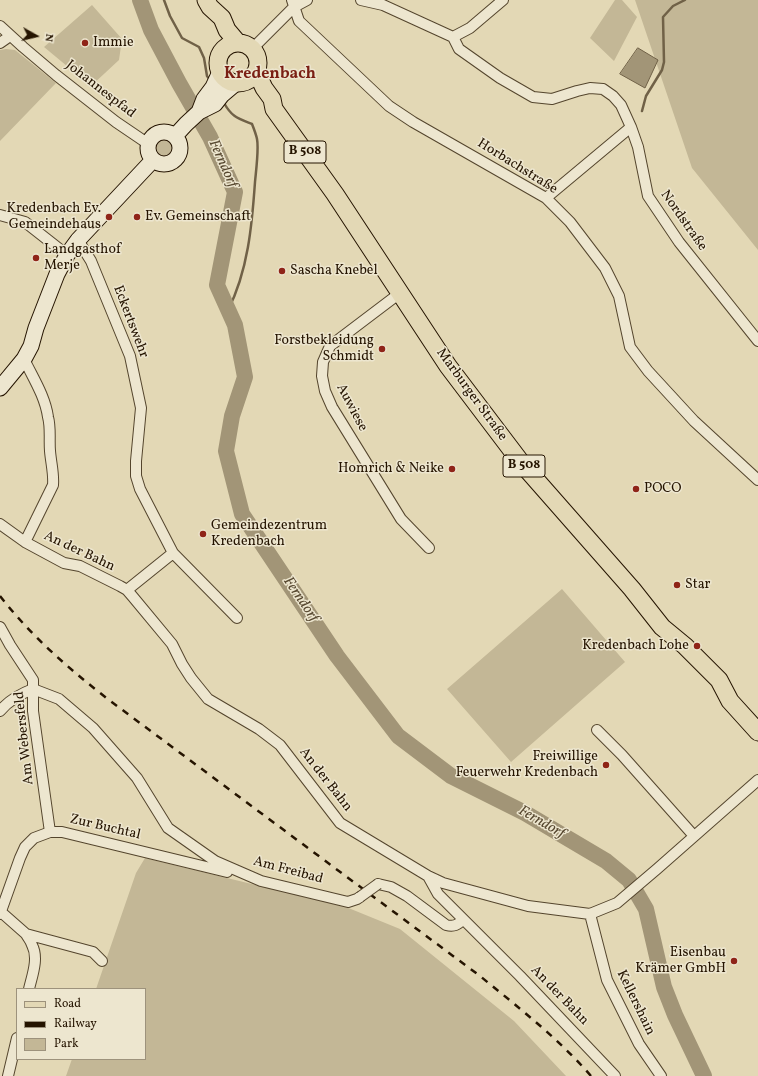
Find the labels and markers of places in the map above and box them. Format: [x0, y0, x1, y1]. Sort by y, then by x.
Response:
place label: Immie [93, 35, 134, 51]
marker: Immie [80, 38, 90, 48]
place label: Kredenbach Ev. Gemeindehaus [7, 201, 101, 234]
place label: Ev. Gemeinschaft [145, 209, 251, 225]
marker: Kredenbach Ev. Gemeindehaus [104, 212, 114, 222]
marker: Ev. Gemeinschaft [132, 212, 142, 222]
place label: Landgasthof Merje [44, 242, 121, 274]
marker: Landgasthof Merje [31, 253, 41, 263]
place label: Sascha Knebel [290, 263, 378, 279]
marker: Sascha Knebel [277, 266, 287, 276]
place label: Forstbekleidung Schmidt [274, 333, 374, 366]
marker: Forstbekleidung Schmidt [377, 344, 387, 354]
place label: Homrich & Neike [338, 461, 444, 477]
marker: Homrich & Neike [447, 464, 457, 474]
place label: POCO [644, 481, 681, 497]
marker: POCO [631, 484, 641, 494]
place label: Gemeindezentrum Kredenbach [211, 518, 327, 550]
marker: Gemeindezentrum Kredenbach [198, 529, 208, 539]
place label: Star [685, 577, 710, 593]
marker: Star [672, 580, 682, 590]
place label: Kredenbach Lohe [582, 638, 689, 654]
marker: Kredenbach Lohe [692, 641, 702, 651]
place label: Freiwillige Feuerwehr Kredenbach [456, 749, 598, 782]
marker: Freiwillige Feuerwehr Kredenbach [601, 760, 611, 770]
place label: Eisenbau Krämer GmbH [635, 945, 726, 978]
marker: Eisenbau Krämer GmbH [729, 956, 739, 966]

